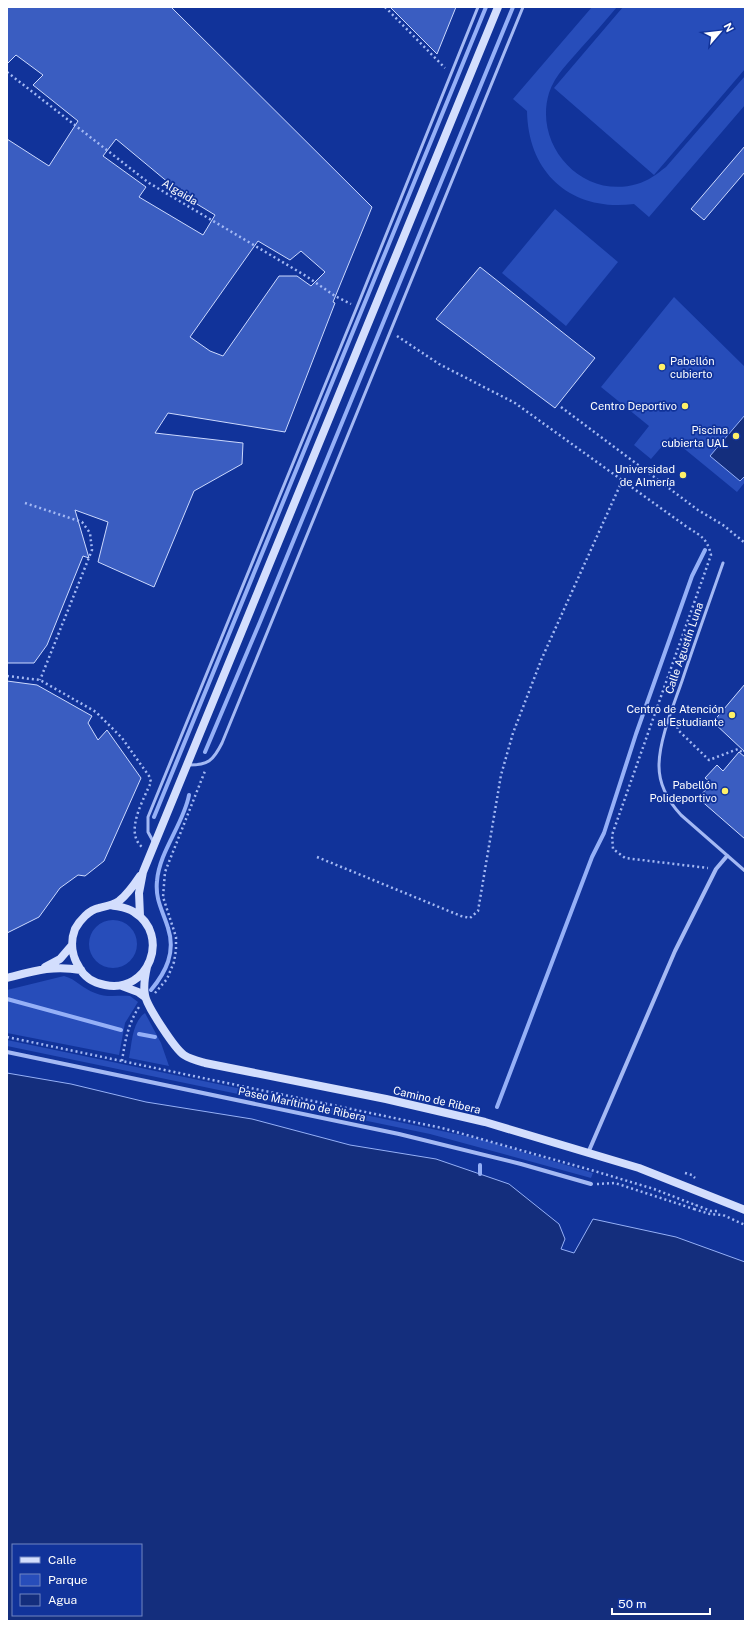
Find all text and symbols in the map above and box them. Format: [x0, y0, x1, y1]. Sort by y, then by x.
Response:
north arrow [700, 12, 740, 52]
text: N [722, 21, 736, 34]
street label: Algaida [160, 177, 200, 207]
place label: Pabellón cubierto [670, 355, 715, 380]
marker: Pabellón cubierto [657, 362, 667, 372]
place label: Centro Deportivo [590, 400, 677, 412]
marker: Centro Deportivo [680, 401, 690, 411]
place label: Piscina cubierta UAL [661, 424, 728, 449]
marker: Piscina cubierta UAL [731, 431, 741, 441]
place label: Universidad de Almería [615, 463, 675, 488]
marker: Universidad de Almería [678, 470, 688, 480]
street label: Calle Agustín Luna [663, 601, 705, 695]
place label: Centro de Atención al Estudiante [626, 703, 724, 728]
marker: Centro de Atención al Estudiante [727, 710, 737, 720]
place label: Pabellón Polideportivo [650, 779, 717, 804]
marker: Pabellón Polideportivo [720, 786, 730, 796]
street label: Camino de Ribera [392, 1084, 482, 1116]
street label: Paseo Marítimo de Ribera [237, 1085, 367, 1123]
legend [12, 1544, 142, 1616]
text: Calle [48, 1553, 77, 1567]
text: Parque [48, 1573, 88, 1587]
scale bar [612, 1590, 710, 1616]
text: Agua [48, 1593, 77, 1607]
text: 50 m [618, 1597, 646, 1611]

